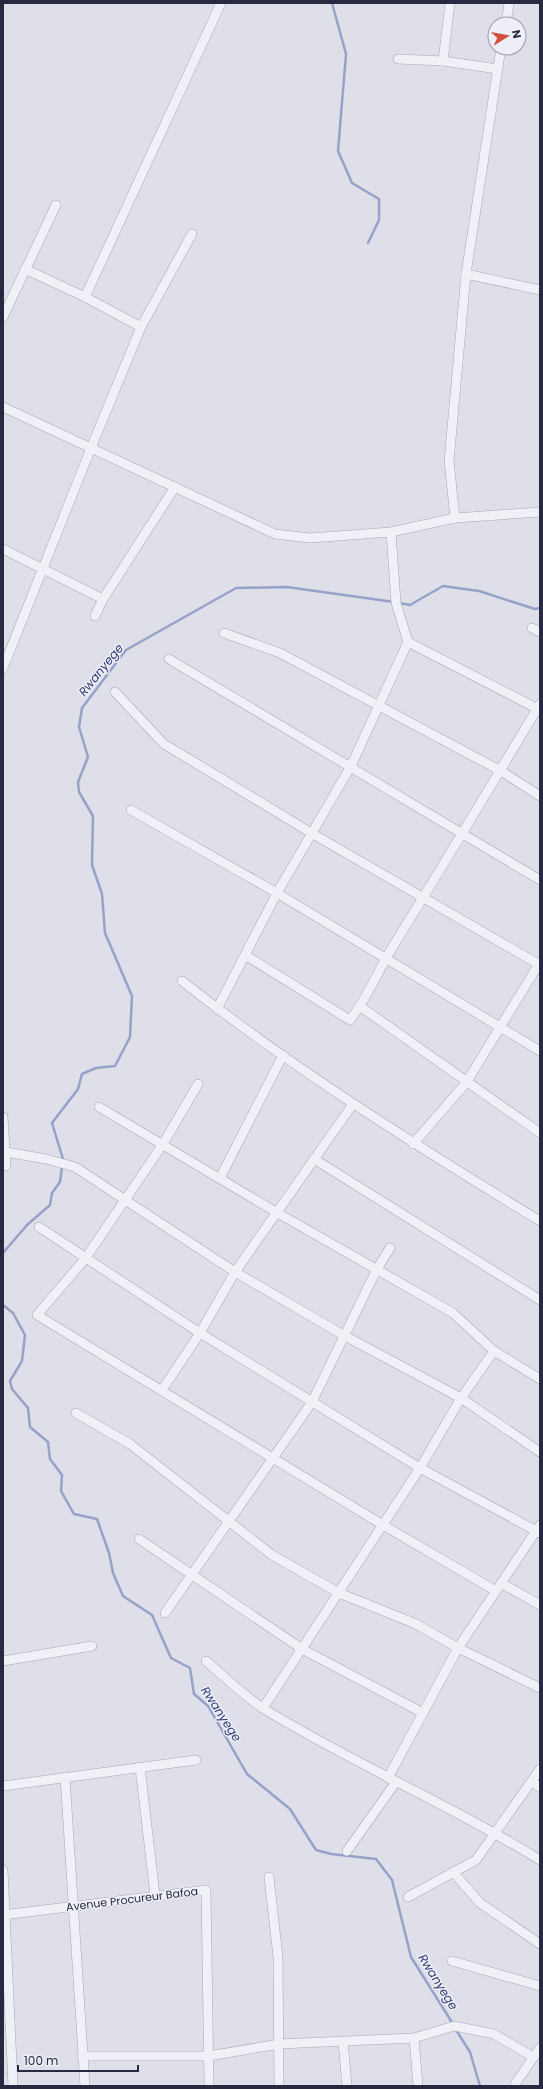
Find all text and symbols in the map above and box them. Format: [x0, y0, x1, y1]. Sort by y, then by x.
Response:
north arrow [487, 16, 527, 56]
text: N [508, 29, 525, 40]
water label: Rwanyege [74, 640, 127, 699]
water label: Rwanyege [197, 1683, 246, 1745]
street label: Avenue Procureur Bafoa [65, 1883, 199, 1915]
water label: Rwanyege [415, 1951, 463, 2013]
scale bar [18, 2047, 138, 2073]
text: 100 m [24, 2052, 58, 2069]

